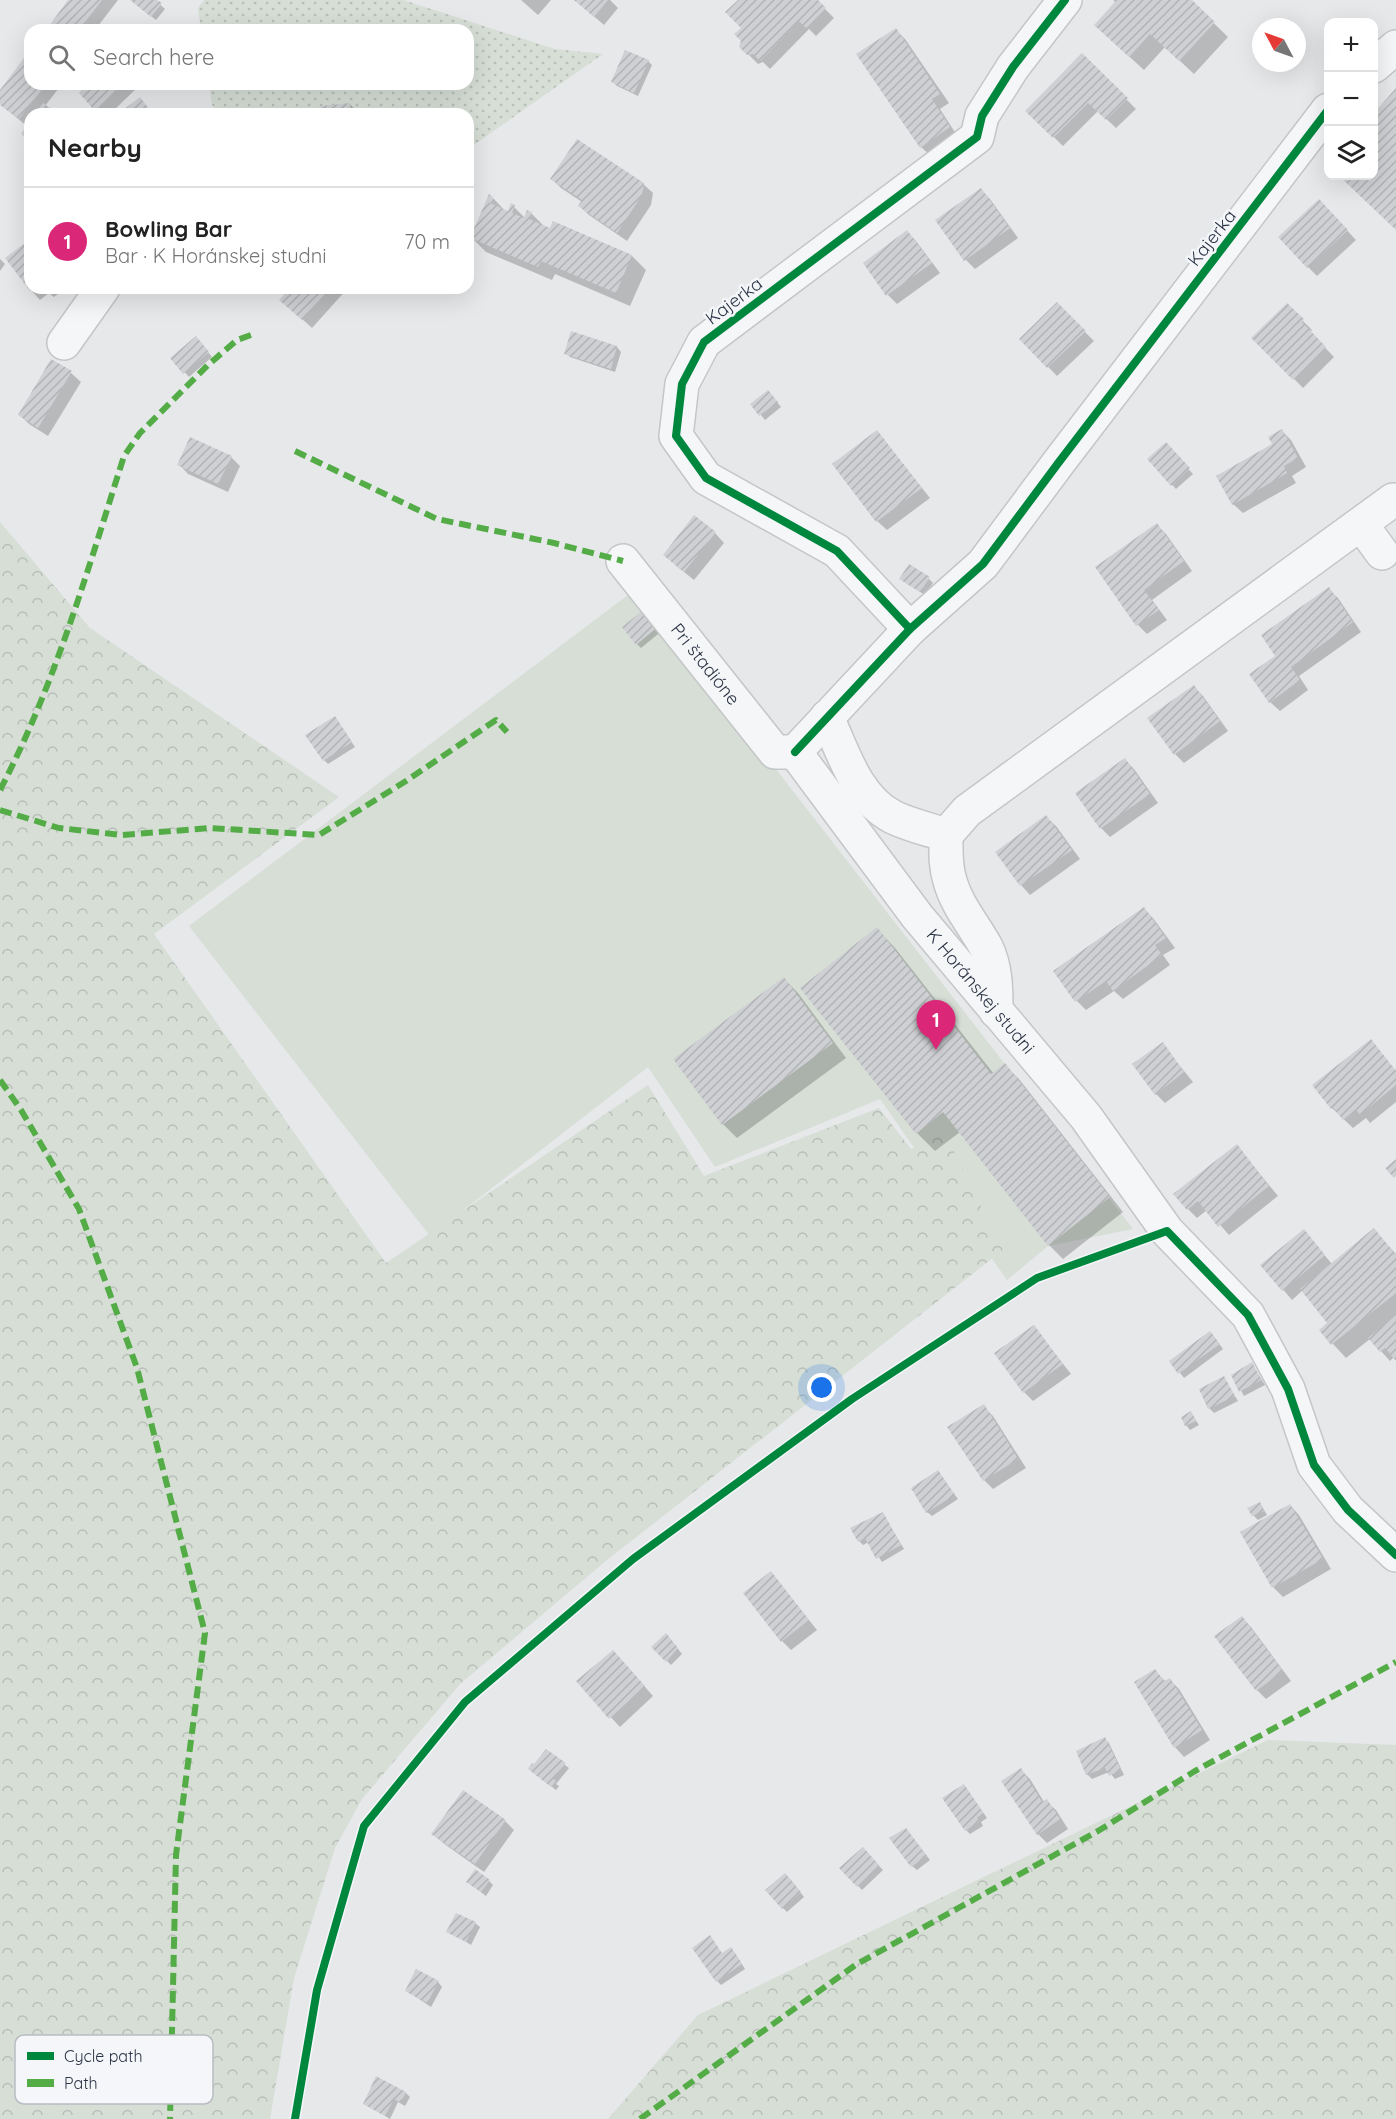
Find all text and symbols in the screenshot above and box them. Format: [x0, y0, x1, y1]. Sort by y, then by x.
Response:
north arrow [1252, 18, 1306, 72]
map controls [1324, 18, 1378, 180]
button: + [1324, 18, 1378, 72]
search box [24, 24, 474, 90]
icon: search [45, 41, 78, 74]
text: Search here [93, 43, 214, 71]
button: − [1324, 72, 1378, 126]
button: layers [1324, 126, 1378, 180]
text: Nearby [48, 131, 142, 164]
street label: Kajerka [1182, 205, 1241, 271]
text: Bowling Bar [105, 215, 232, 243]
text: 1 [64, 229, 71, 254]
text: 70 m [404, 229, 450, 254]
text: Bar · K Horánskej studni [105, 243, 327, 268]
street label: Kajerka [701, 272, 767, 329]
street label: Pri štadióne [666, 618, 745, 710]
street label: K Horánskej studni [922, 924, 1040, 1058]
pin: 1 [916, 1000, 956, 1050]
your location [807, 1373, 836, 1402]
legend [15, 2035, 213, 2104]
text: Cycle path [64, 2046, 143, 2066]
text: Path [64, 2073, 98, 2093]

